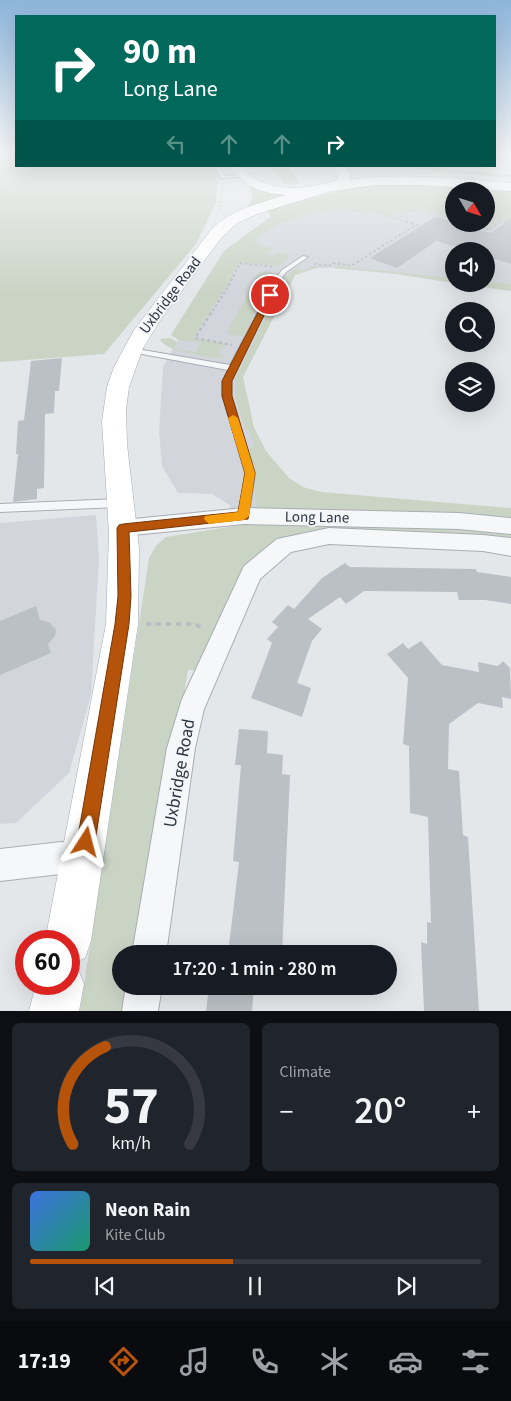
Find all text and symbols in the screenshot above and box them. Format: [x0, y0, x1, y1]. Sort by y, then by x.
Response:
text: 90 m [123, 27, 197, 77]
icon: right [40, 35, 105, 100]
text: Long Lane [123, 73, 218, 105]
icon: left [162, 130, 190, 158]
icon: ahead [215, 130, 243, 158]
icon: ahead [268, 130, 296, 158]
icon: right [321, 130, 349, 158]
north arrow [445, 182, 495, 232]
map controls [445, 182, 495, 412]
button: sound [445, 242, 495, 292]
street label: Uxbridge Road [134, 252, 206, 338]
pin [249, 274, 291, 316]
icon: arrive [256, 281, 284, 309]
button: search [445, 302, 495, 352]
button: layers [445, 362, 495, 412]
street label: Long Lane [285, 506, 349, 529]
street label: Uxbridge Road [158, 717, 201, 829]
position arrow [59, 815, 111, 867]
speed limit sign: 60 [15, 930, 80, 995]
text: 17:20 · 1 min · 280 m [172, 956, 337, 983]
text: Climate [280, 1061, 331, 1083]
text: 57 [103, 1070, 158, 1144]
text: 20° [354, 1084, 406, 1138]
text: − [280, 1092, 293, 1132]
text: + [467, 1092, 481, 1132]
text: km/h [111, 1131, 151, 1156]
text: Neon Rain [105, 1197, 190, 1224]
text: Kite Club [105, 1224, 165, 1246]
icon: previous [91, 1272, 119, 1300]
icon: pause [241, 1272, 269, 1300]
icon: next [392, 1272, 420, 1300]
icon: directions [106, 1344, 141, 1379]
icon: music [177, 1344, 212, 1379]
icon: phone [247, 1344, 282, 1379]
icon: climate [317, 1344, 352, 1379]
icon: car [388, 1344, 423, 1379]
icon: filters [458, 1344, 493, 1379]
text: 17:19 [18, 1345, 71, 1377]

